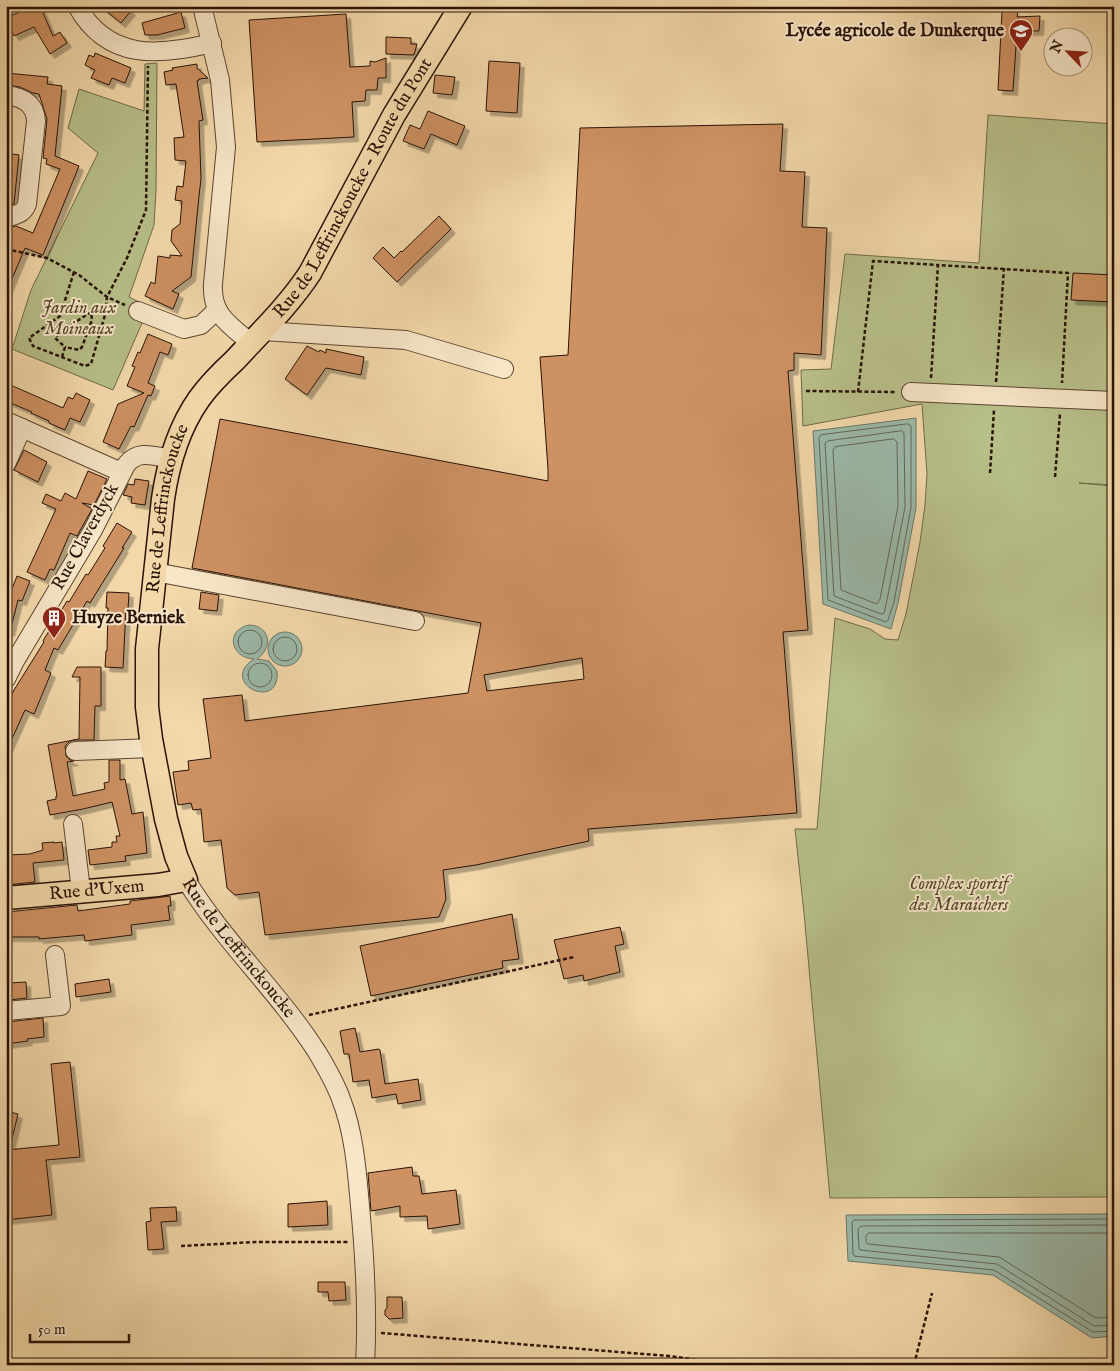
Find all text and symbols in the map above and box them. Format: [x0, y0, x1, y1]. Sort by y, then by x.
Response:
school or university icon: Lycée agricole de Dunkerque [1008, 18, 1034, 52]
place label: Lycée agricole de Dunkerque [785, 20, 1005, 43]
north arrow [1042, 28, 1092, 78]
text: N [1046, 38, 1068, 57]
street label: Rue de Leffrinckoucke - Route du Pont [268, 54, 438, 323]
park label: Jardin aux Moineaux [42, 297, 117, 341]
street label: Rue de Leffrinckoucke [142, 420, 194, 594]
street label: Rue Claverdyck [47, 479, 125, 595]
building icon: Huyze Berniek [41, 605, 67, 639]
place label: Huyze Berniek [72, 607, 186, 630]
park label: Complex sportif des Maraîchers [909, 873, 1013, 917]
street label: Rue de Leffrinckoucke [176, 874, 300, 1023]
street label: Rue d'Uxem [48, 875, 145, 906]
scale bar [30, 1311, 129, 1343]
text: 50 m [38, 1320, 66, 1339]

